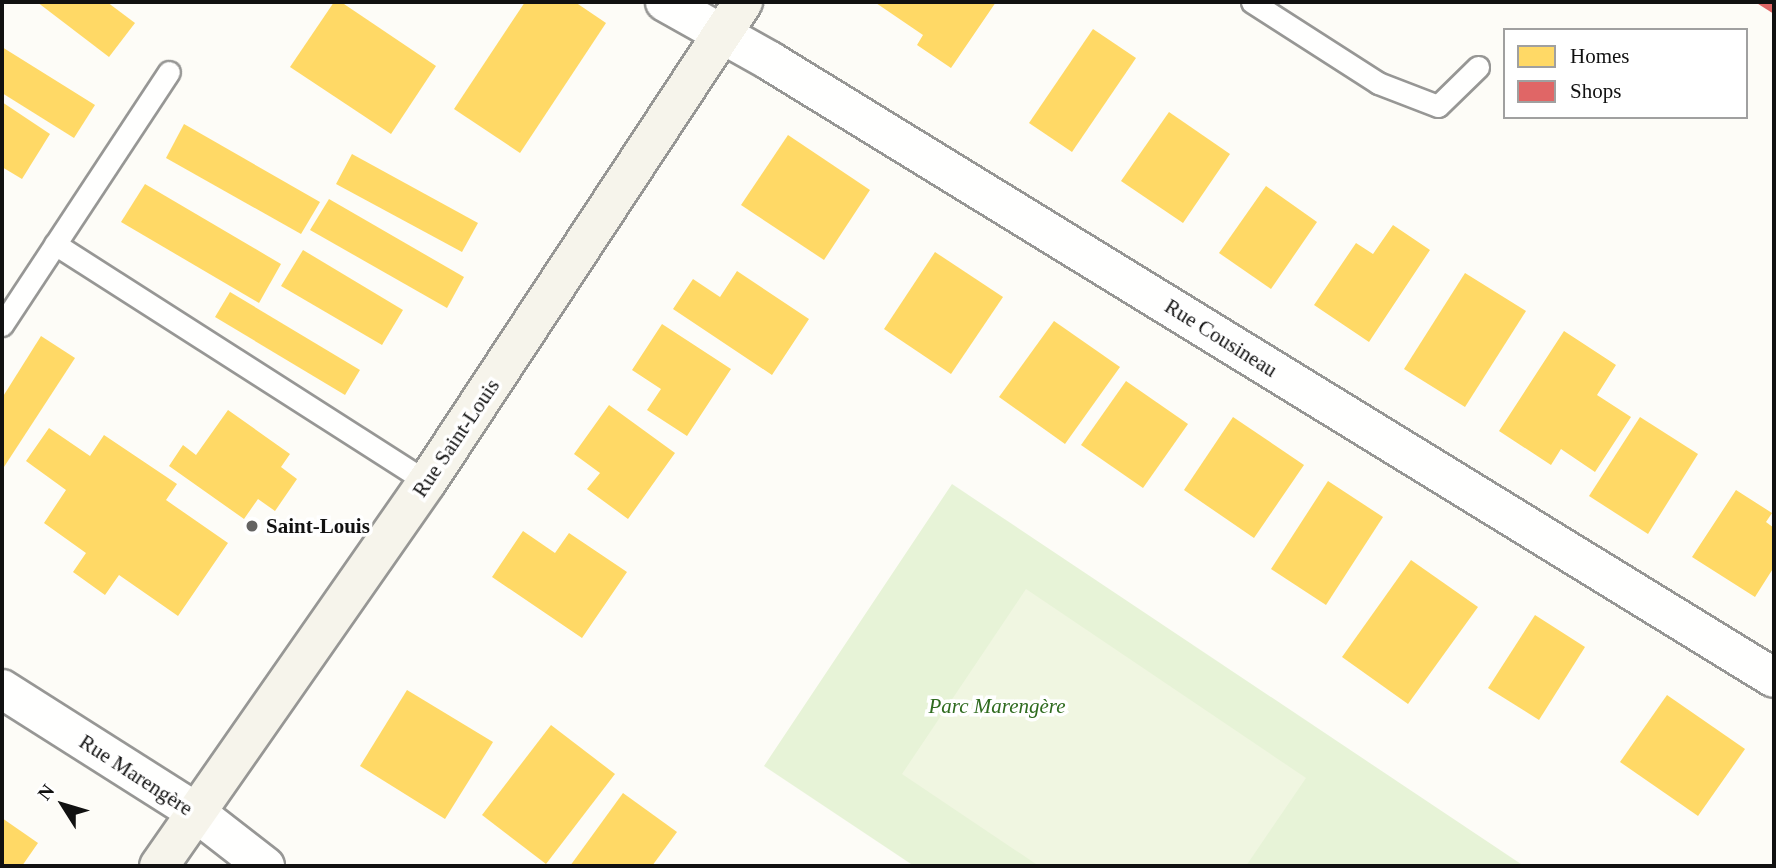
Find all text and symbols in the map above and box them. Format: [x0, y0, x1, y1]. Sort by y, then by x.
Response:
legend [1503, 28, 1748, 119]
text: Homes [1570, 44, 1630, 68]
text: Shops [1570, 79, 1621, 103]
street label: Rue Cousineau [1160, 293, 1282, 383]
street label: Rue Saint-Louis [407, 374, 505, 502]
place label: Saint-Louis [266, 513, 370, 539]
marker: Saint-Louis [244, 518, 260, 534]
park label: Parc Marengère [928, 693, 1066, 719]
street label: Rue Marengère [75, 729, 197, 821]
north arrow [28, 770, 98, 840]
text: N [33, 780, 58, 804]

